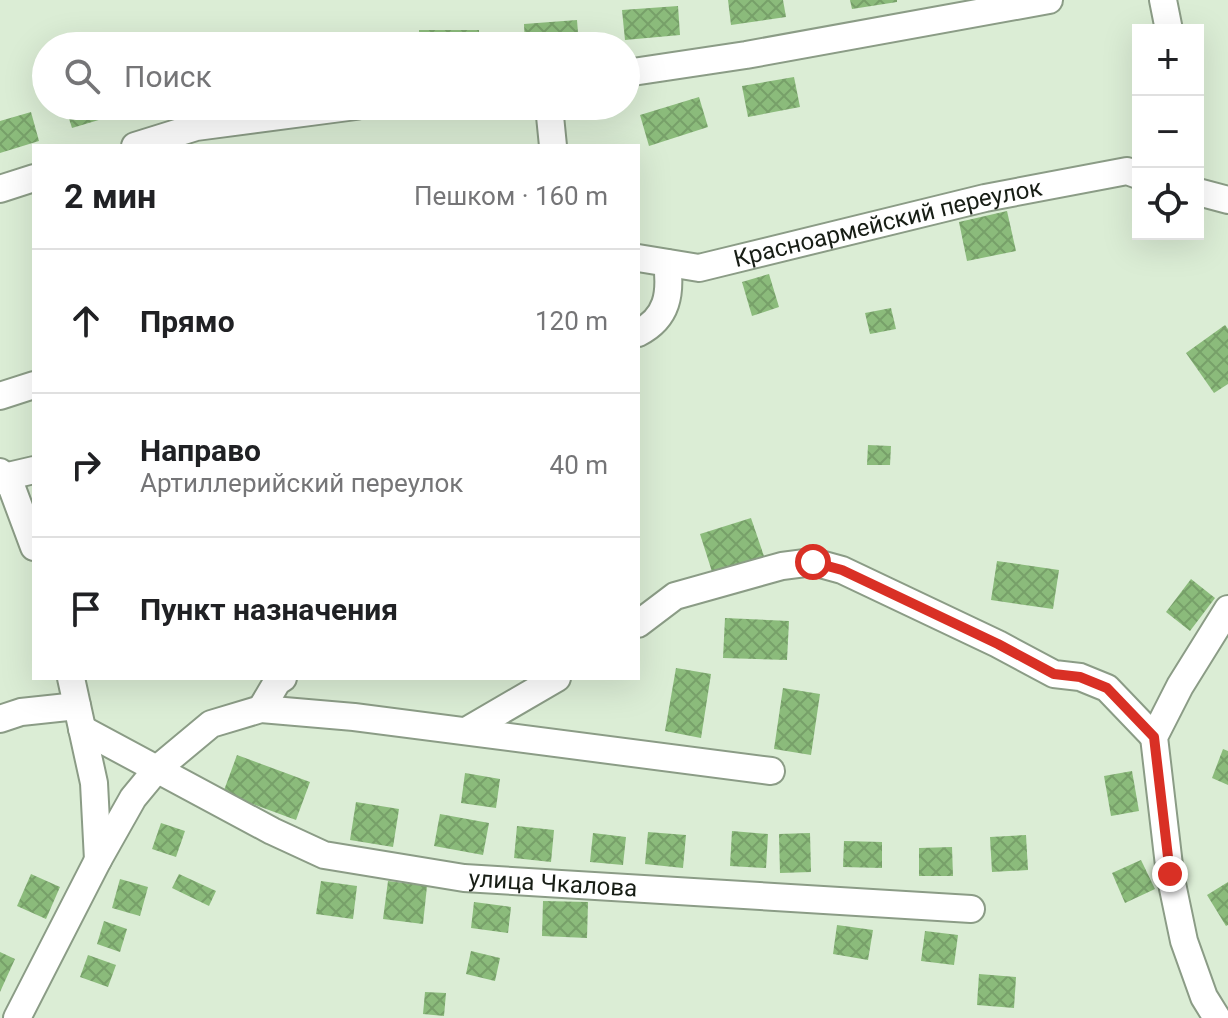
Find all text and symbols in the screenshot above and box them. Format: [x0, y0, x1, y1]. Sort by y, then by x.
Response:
map controls [1132, 24, 1204, 240]
button: + [1132, 24, 1204, 96]
search box [32, 32, 640, 120]
icon: search [60, 54, 104, 98]
text: Поиск [124, 59, 212, 94]
button: − [1132, 96, 1204, 168]
button: locate [1132, 168, 1204, 240]
street label: Красноармейский переулок [731, 173, 1044, 273]
text: 2 мин [64, 176, 156, 216]
text: Пешком · 160 m [414, 181, 608, 211]
icon: ahead [64, 299, 108, 343]
text: Прямо [140, 304, 235, 339]
text: 120 m [535, 306, 608, 336]
text: Направо [140, 433, 261, 468]
icon: right [64, 443, 108, 487]
text: 40 m [550, 450, 608, 480]
text: Артиллерийский переулок [140, 468, 463, 498]
route start [795, 544, 831, 580]
icon: arrive [64, 587, 108, 631]
text: Пункт назначения [140, 592, 398, 627]
route end [1152, 856, 1188, 892]
street label: улица Чкалова [468, 864, 638, 903]

